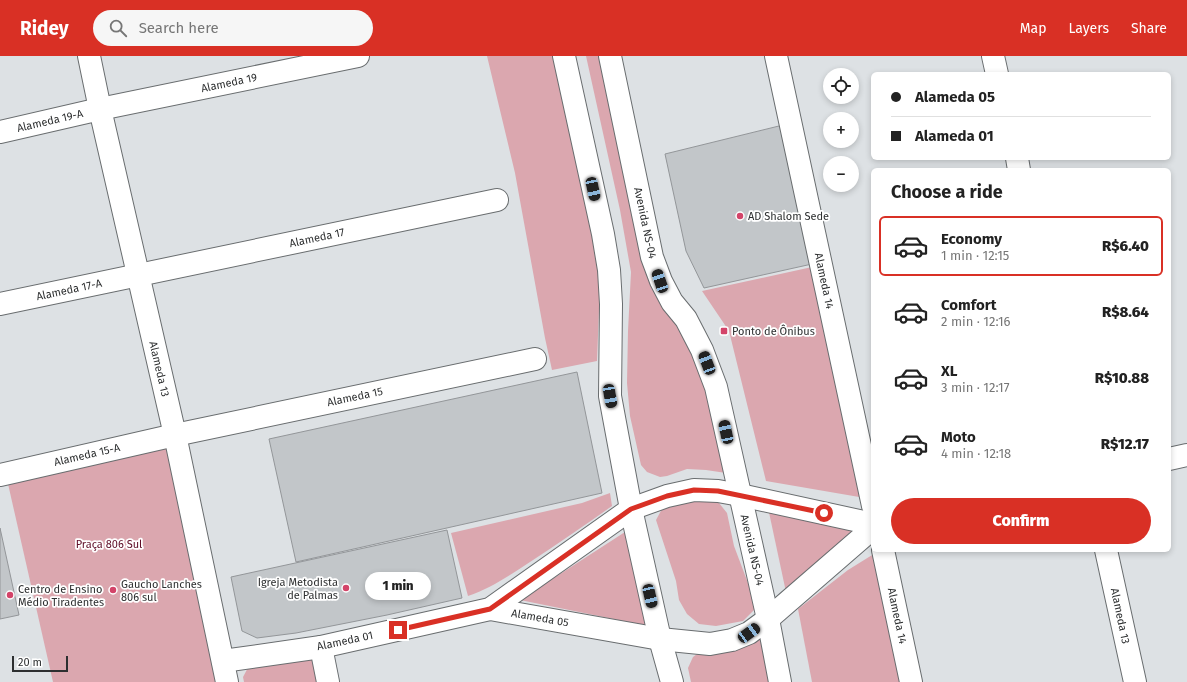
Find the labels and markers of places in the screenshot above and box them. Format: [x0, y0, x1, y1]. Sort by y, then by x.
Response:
place label: AD Shalom Sede [748, 210, 829, 223]
marker: AD Shalom Sede [735, 211, 745, 221]
place label: Ponto de Ônibus [732, 324, 815, 338]
marker: Ponto de Ônibus [719, 326, 729, 336]
place label: Igreja Metodista de Palmas [258, 576, 338, 602]
place label: Gaucho Lanches 806 sul [121, 578, 202, 604]
place label: Centro de Ensino Médio Tiradentes [18, 583, 104, 609]
marker: Igreja Metodista de Palmas [341, 583, 351, 593]
marker: Gaucho Lanches 806 sul [108, 585, 118, 595]
marker: Centro de Ensino Médio Tiradentes [5, 590, 15, 600]

